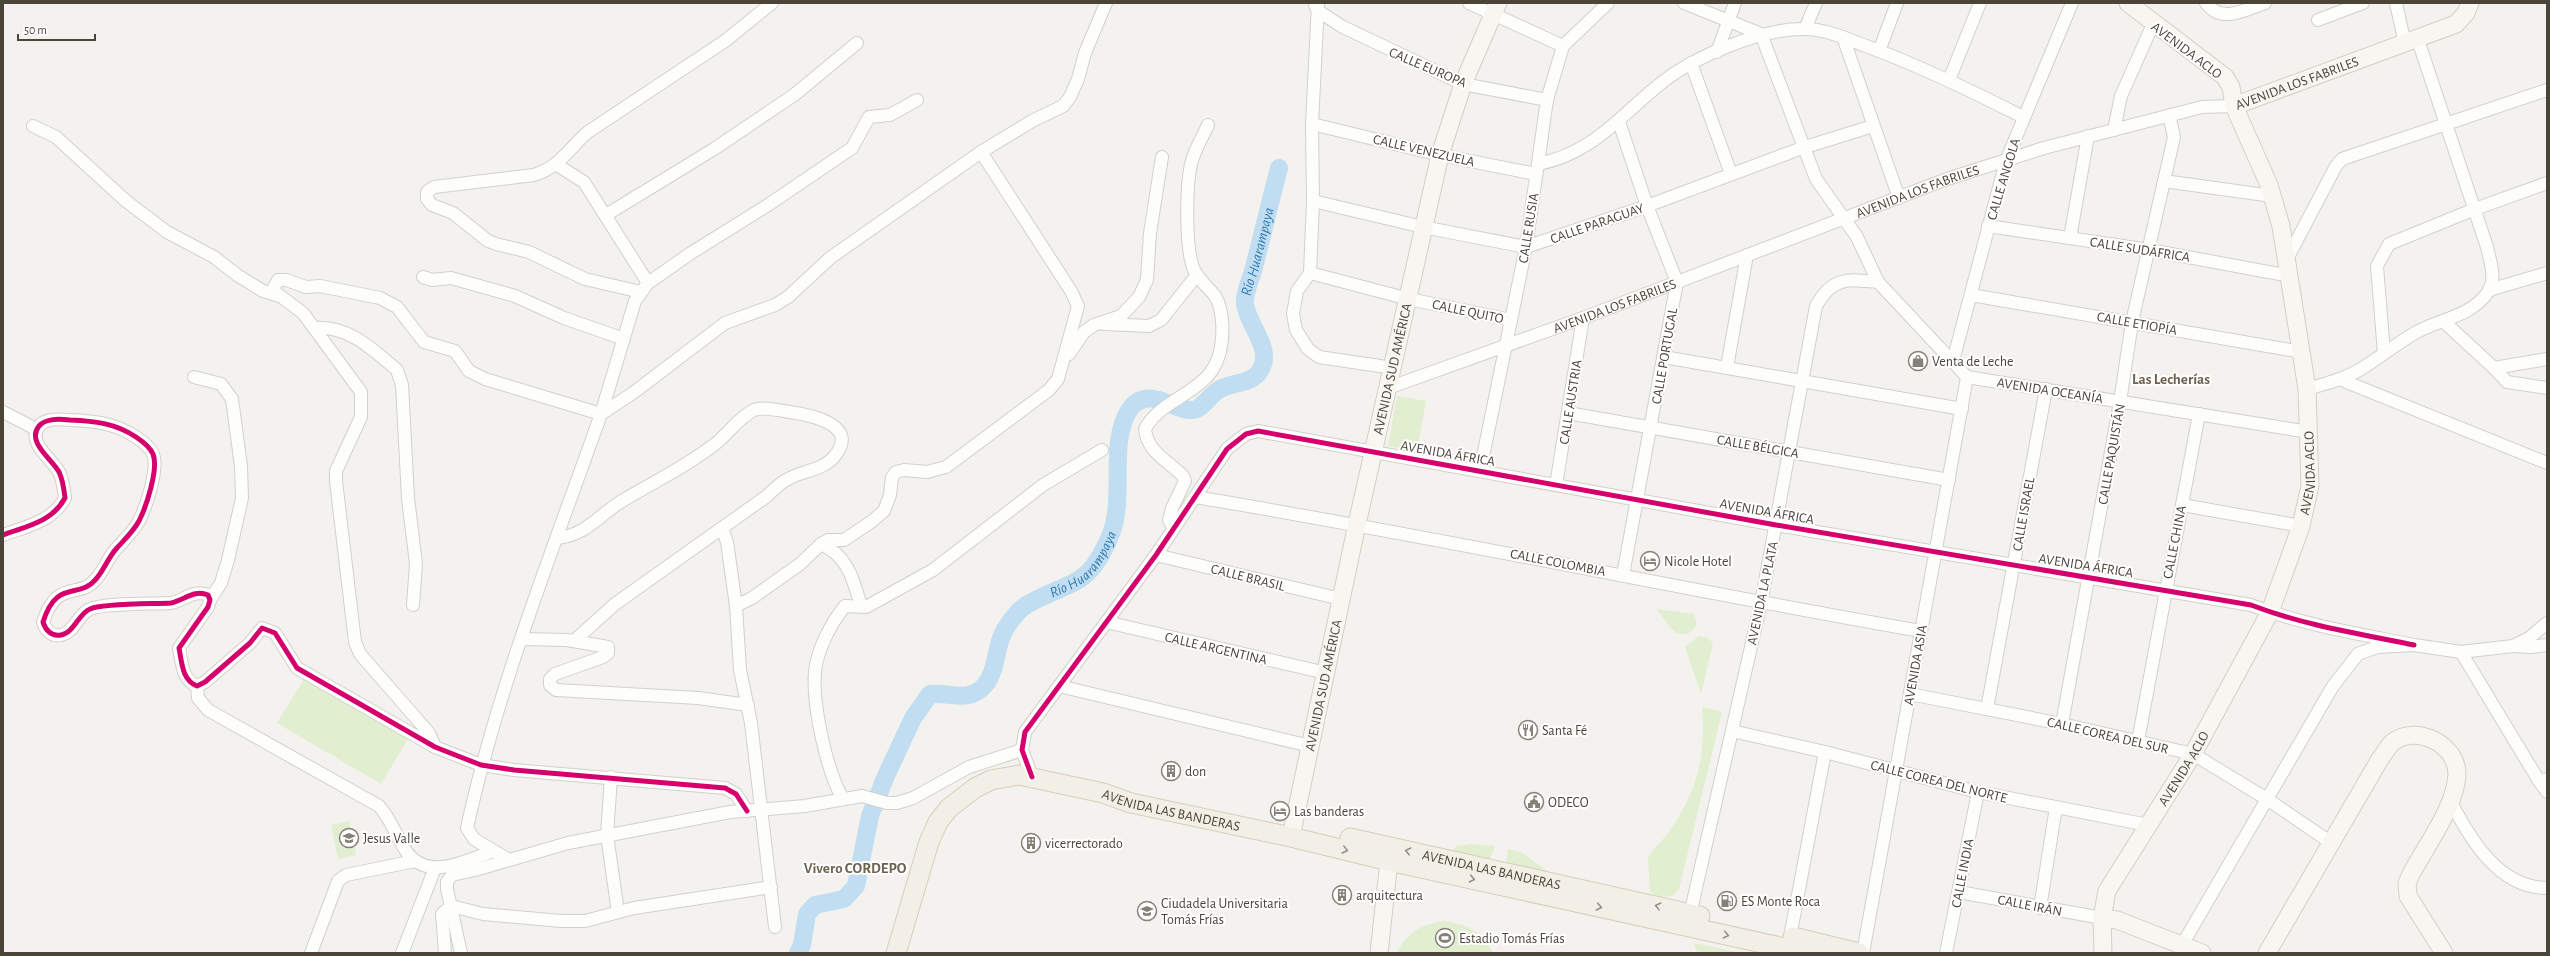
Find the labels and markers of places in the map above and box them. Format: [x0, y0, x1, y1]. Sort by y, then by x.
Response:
shop icon: Venta de Leche [1907, 350, 1929, 372]
place label: Venta de Leche [1932, 355, 2013, 369]
hotel icon: Nicole Hotel [1639, 550, 1661, 572]
place label: Nicole Hotel [1664, 555, 1732, 569]
restaurant icon: Santa Fé [1517, 719, 1539, 741]
place label: Santa Fé [1542, 724, 1587, 738]
building icon: don [1160, 760, 1182, 782]
place label: don [1185, 765, 1206, 779]
public building icon: ODECO [1523, 791, 1545, 813]
place label: ODECO [1548, 796, 1589, 810]
hotel icon: Las banderas [1269, 800, 1291, 822]
place label: Las banderas [1294, 805, 1364, 819]
school or university icon: Jesus Valle [338, 827, 360, 849]
place label: Jesus Valle [363, 832, 420, 846]
building icon: vicerrectorado [1020, 832, 1042, 854]
place label: vicerrectorado [1045, 837, 1123, 851]
building icon: arquitectura [1331, 884, 1353, 906]
place label: arquitectura [1356, 889, 1423, 903]
fuel station icon: ES Monte Roca [1716, 890, 1738, 912]
place label: ES Monte Roca [1741, 895, 1821, 909]
place label: Ciudadela Universitaria Tomás Frías [1161, 897, 1288, 927]
school or university icon: Ciudadela Universitaria Tomás Frías [1136, 900, 1158, 922]
sports icon: Estadio Tomás Frías [1434, 927, 1456, 949]
place label: Estadio Tomás Frías [1459, 932, 1565, 946]

